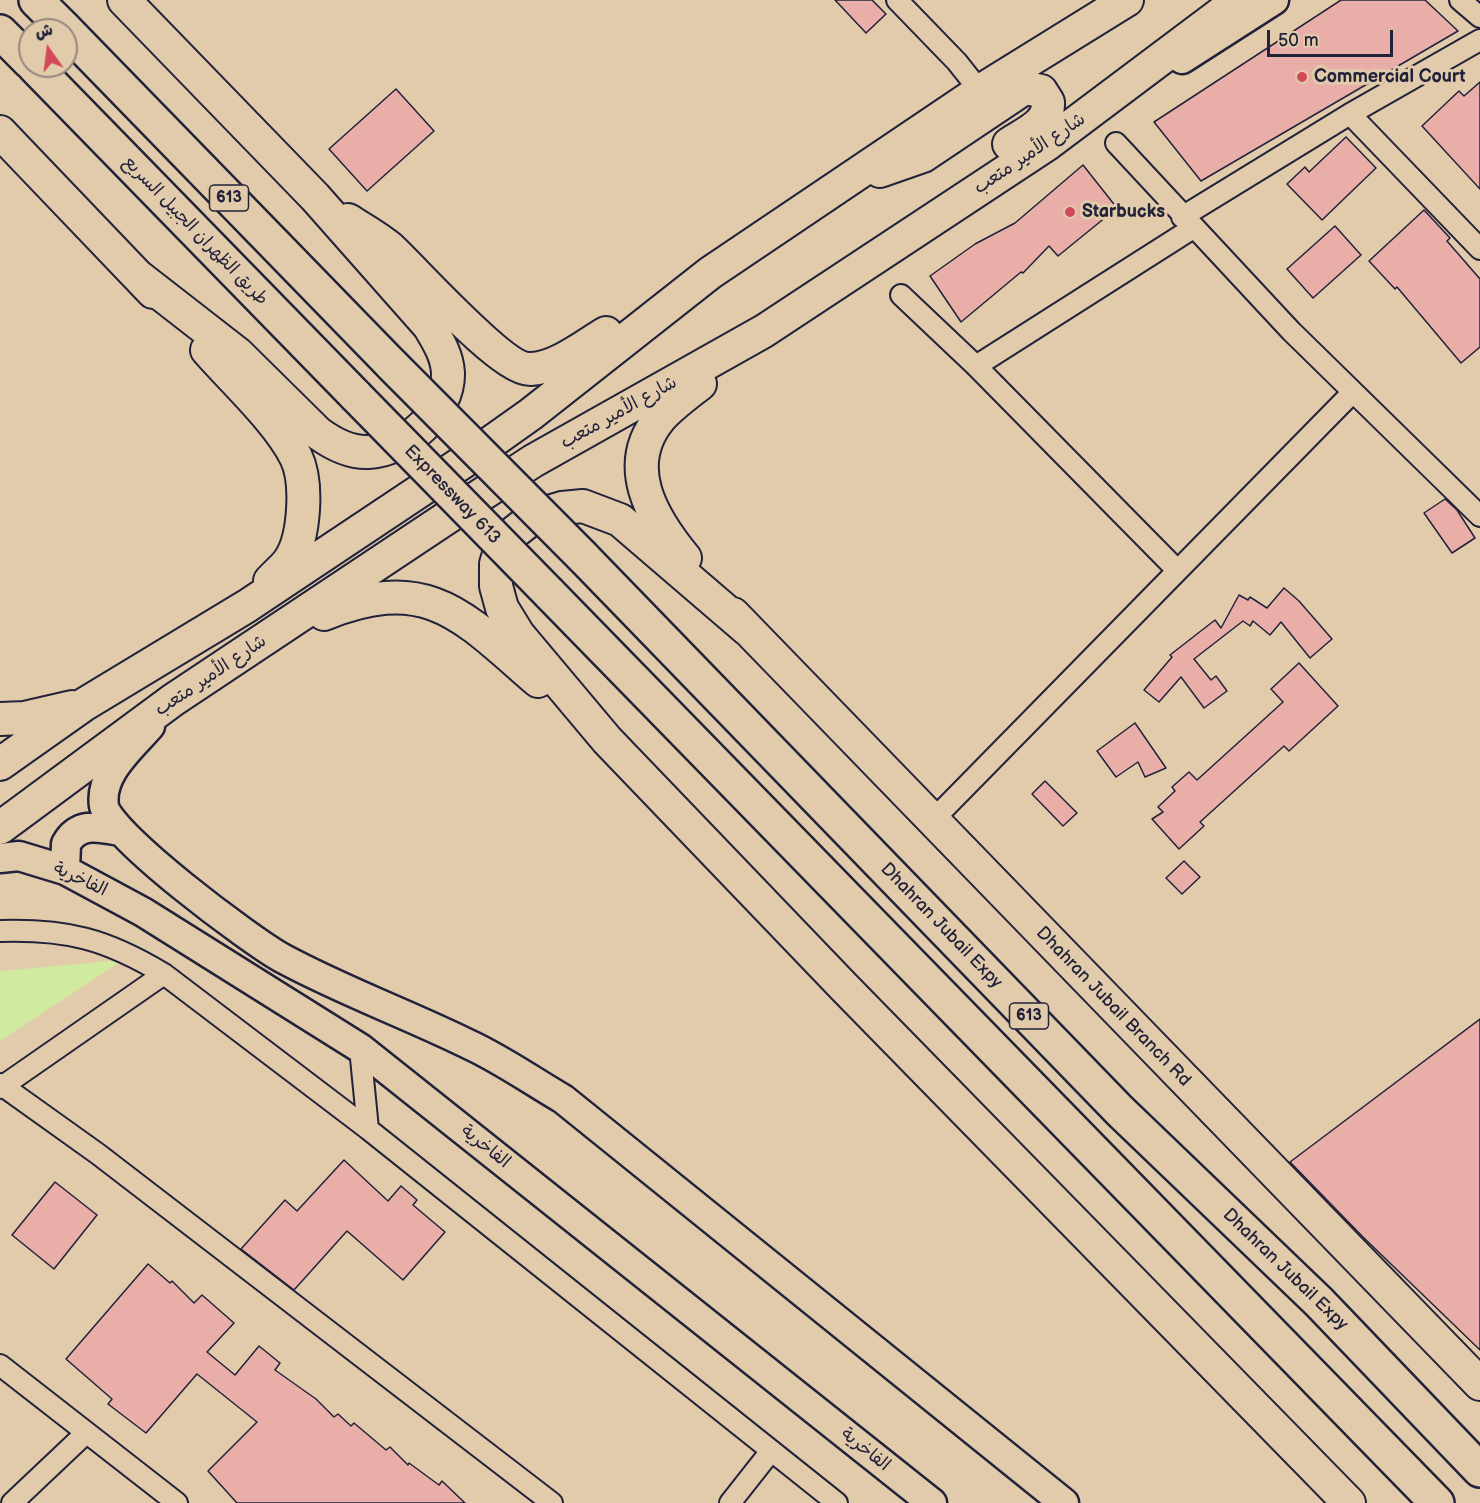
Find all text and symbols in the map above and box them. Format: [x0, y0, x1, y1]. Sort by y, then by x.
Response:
north arrow [18, 18, 78, 78]
scale bar [1270, 18, 1396, 56]
text: ش [33, 21, 55, 43]
text: 50 m [1278, 30, 1319, 51]
place label: Commercial Court [1314, 66, 1465, 88]
marker: Commercial Court [1295, 70, 1309, 84]
street label: شارع الأمير متعب [970, 109, 1090, 199]
street label: طريق الظهران الجبيل السريع [118, 152, 272, 310]
road number: 613 [210, 185, 248, 211]
place label: Starbucks [1082, 201, 1165, 223]
marker: Starbucks [1063, 205, 1077, 219]
street label: شارع الأمير متعب [557, 372, 681, 454]
street label: Expressway 613 [399, 441, 505, 549]
street label: شارع الأمير متعب [151, 631, 271, 721]
street label: الفاخرية [50, 858, 110, 902]
street label: Dhahran Jubail Expy [876, 859, 1006, 993]
street label: Dhahran Jubail Branch Rd [1031, 923, 1195, 1091]
road number: 613 [1010, 1003, 1048, 1029]
street label: الفاخرية [456, 1121, 514, 1173]
street label: Dhahran Jubail Expy [1218, 1205, 1352, 1335]
street label: الفاخرية [836, 1424, 894, 1476]

